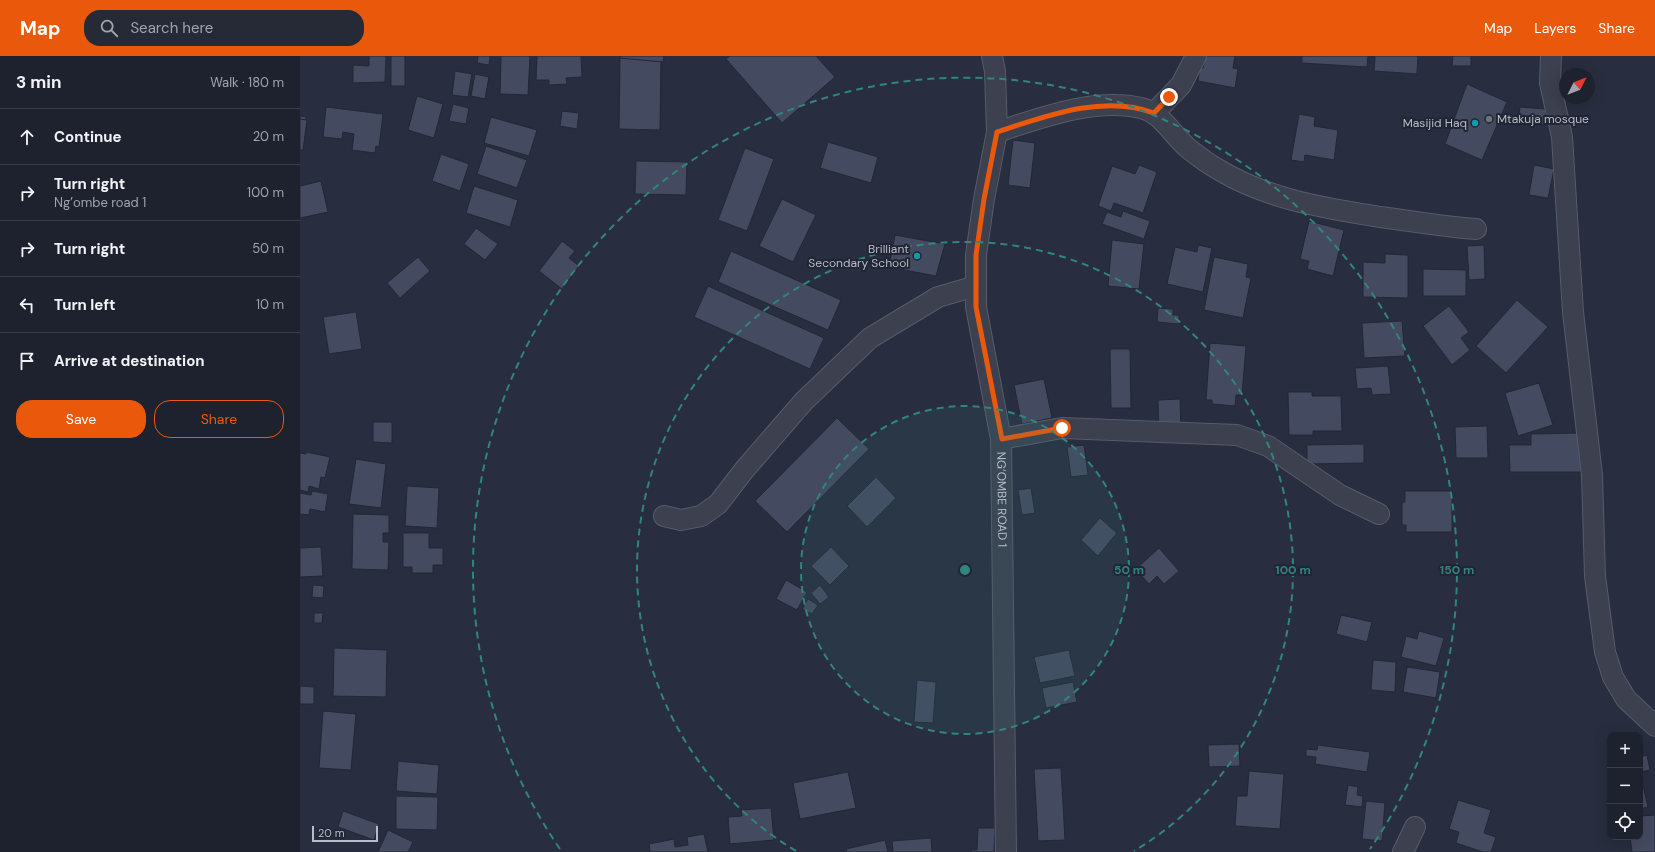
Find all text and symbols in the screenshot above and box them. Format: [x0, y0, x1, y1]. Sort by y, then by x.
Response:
search box [84, 10, 364, 46]
text: Map [20, 16, 60, 41]
icon: search [98, 17, 120, 39]
text: Search here [130, 18, 213, 38]
text: Map [1484, 19, 1512, 37]
text: Layers [1534, 19, 1576, 37]
text: Share [1598, 19, 1635, 37]
north arrow [1559, 68, 1595, 104]
text: 3 min [16, 71, 61, 93]
text: Walk · 180 m [210, 74, 284, 91]
route end [1160, 88, 1178, 106]
place label: Mtakuja mosque [1497, 111, 1589, 127]
marker: Mtakuja mosque [1484, 114, 1494, 124]
place label: Masijid Haq [1403, 115, 1467, 131]
marker: Masijid Haq [1470, 118, 1480, 128]
icon: ahead [16, 126, 38, 148]
text: Continue [54, 127, 122, 147]
text: 20 m [253, 128, 284, 145]
text: Turn right [54, 174, 125, 194]
icon: right [16, 182, 38, 204]
text: 100 m [247, 184, 284, 201]
text: Ng’ombe road 1 [54, 194, 146, 211]
icon: right [16, 238, 38, 260]
text: Turn right [54, 239, 125, 259]
text: 50 m [252, 240, 284, 257]
place label: Brilliant Secondary School [808, 241, 909, 271]
marker: Brilliant Secondary School [912, 251, 922, 261]
icon: left [16, 294, 38, 316]
text: Turn left [54, 295, 115, 315]
text: 10 m [256, 296, 284, 313]
icon: arrive [16, 350, 38, 372]
text: Arrive at destination [54, 351, 205, 371]
button: Save [16, 400, 146, 438]
button: Share [154, 400, 284, 438]
route start [1053, 419, 1071, 437]
street label: NG’OMBE ROAD 1 [993, 452, 1010, 547]
text: 50 m [1114, 562, 1144, 578]
text: 100 m [1275, 562, 1311, 578]
text: 150 m [1440, 562, 1474, 578]
centre of rings [958, 563, 972, 577]
map controls [1607, 732, 1643, 840]
button: + [1607, 732, 1643, 768]
button: − [1607, 768, 1643, 804]
button: locate [1607, 804, 1643, 840]
scale bar [312, 824, 378, 843]
text: 20 m [318, 826, 344, 840]

